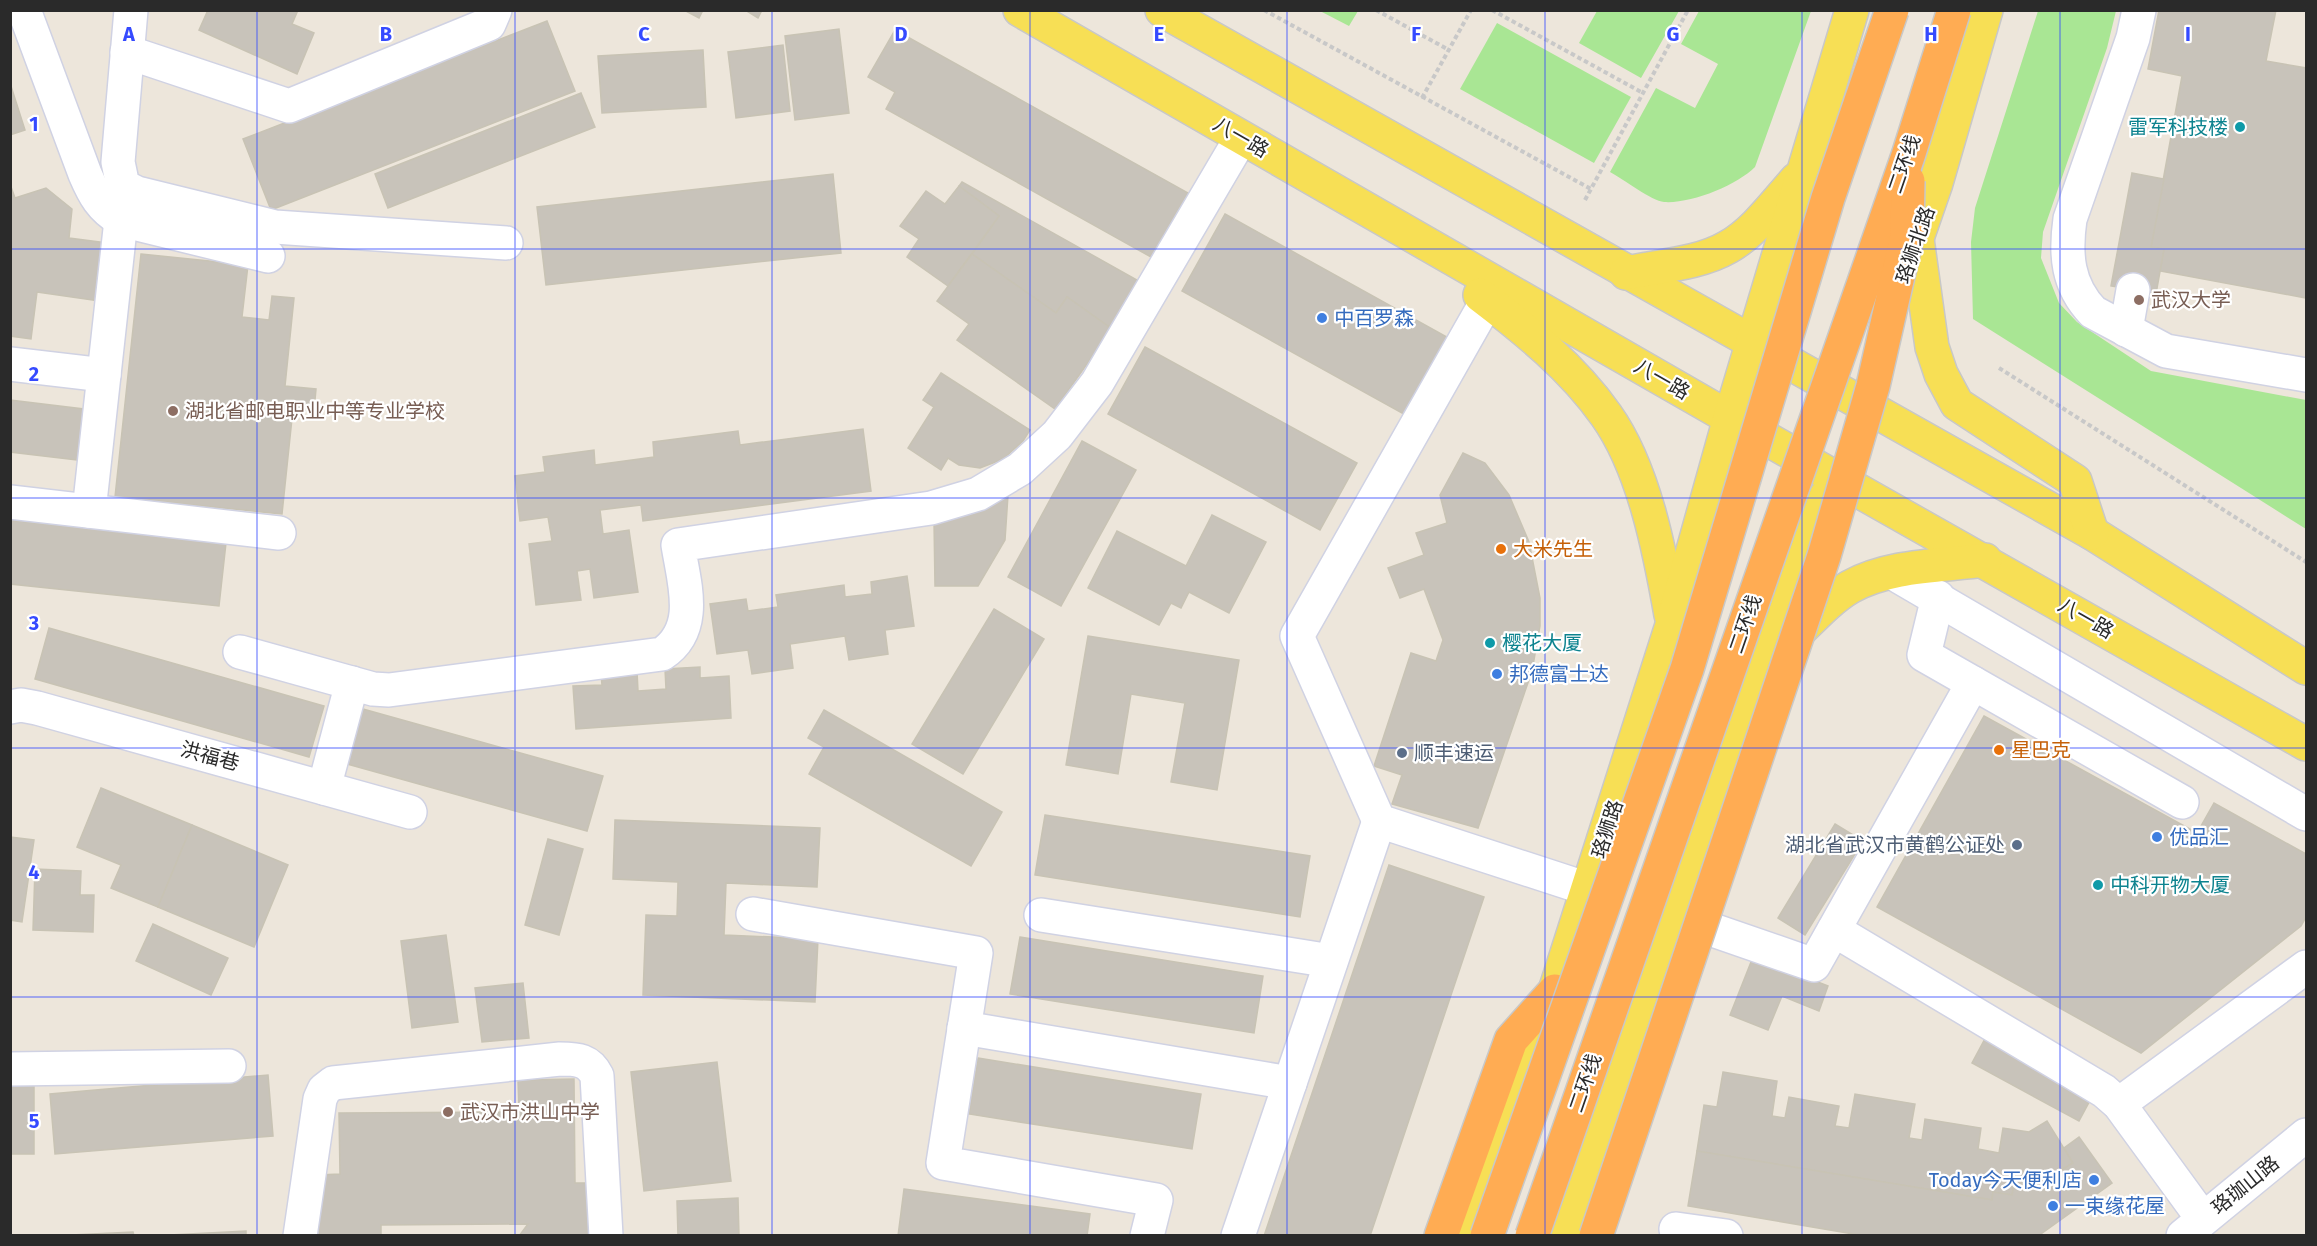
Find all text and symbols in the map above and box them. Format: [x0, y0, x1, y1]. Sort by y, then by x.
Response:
text: A [122, 22, 136, 46]
text: B [380, 22, 392, 46]
text: C [638, 22, 650, 46]
text: D [894, 22, 908, 46]
text: E [1154, 22, 1164, 46]
text: F [1411, 22, 1421, 46]
text: G [1667, 22, 1679, 46]
text: H [1924, 22, 1938, 46]
text: I [2185, 22, 2191, 46]
text: 1 [29, 112, 39, 136]
street label: 八一路 [1209, 112, 1273, 162]
place label: 雷军科技楼 [2128, 115, 2228, 139]
marker: 雷军科技楼 [2233, 120, 2247, 134]
street label: 二环线 [1883, 132, 1925, 196]
street label: 珞狮北路 [1891, 203, 1939, 287]
place label: 武汉大学 [2151, 288, 2231, 312]
marker: 武汉大学 [2132, 293, 2146, 307]
place label: 中百罗森 [1334, 306, 1414, 330]
marker: 中百罗森 [1315, 311, 1329, 325]
street label: 八一路 [1630, 354, 1694, 404]
text: 2 [29, 362, 39, 386]
place label: 湖北省邮电职业中等专业学校 [185, 399, 445, 423]
marker: 湖北省邮电职业中等专业学校 [166, 404, 180, 418]
place label: 大米先生 [1513, 537, 1593, 561]
marker: 大米先生 [1494, 542, 1508, 556]
street label: 二环线 [1724, 592, 1766, 656]
street label: 八一路 [2054, 593, 2118, 643]
text: 3 [28, 611, 39, 635]
place label: 樱花大厦 [1502, 631, 1582, 655]
marker: 樱花大厦 [1483, 636, 1497, 650]
place label: 邦德富士达 [1509, 662, 1609, 686]
marker: 邦德富士达 [1490, 667, 1504, 681]
street label: 洪福巷 [178, 737, 242, 775]
place label: 星巴克 [2011, 738, 2071, 762]
place label: 顺丰速运 [1414, 741, 1494, 765]
marker: 星巴克 [1992, 743, 2006, 757]
marker: 顺丰速运 [1395, 746, 1409, 760]
street label: 珞狮路 [1586, 797, 1628, 861]
place label: 优品汇 [2169, 825, 2229, 849]
marker: 优品汇 [2150, 830, 2164, 844]
place label: 湖北省武汉市黄鹤公证处 [1785, 833, 2005, 857]
marker: 湖北省武汉市黄鹤公证处 [2010, 838, 2024, 852]
text: 4 [28, 860, 40, 884]
place label: 中科开物大厦 [2110, 873, 2230, 897]
marker: 中科开物大厦 [2091, 878, 2105, 892]
street label: 二环线 [1564, 1051, 1606, 1115]
place label: 武汉市洪山中学 [460, 1100, 600, 1124]
marker: 武汉市洪山中学 [441, 1105, 455, 1119]
text: 5 [29, 1109, 40, 1133]
street label: 珞珈山路 [2206, 1151, 2284, 1219]
place label: Today今天便利店 [1929, 1168, 2082, 1192]
marker: Today今天便利店 [2087, 1173, 2101, 1187]
place label: 一束缘花屋 [2065, 1194, 2165, 1218]
marker: 一束缘花屋 [2046, 1199, 2060, 1213]

